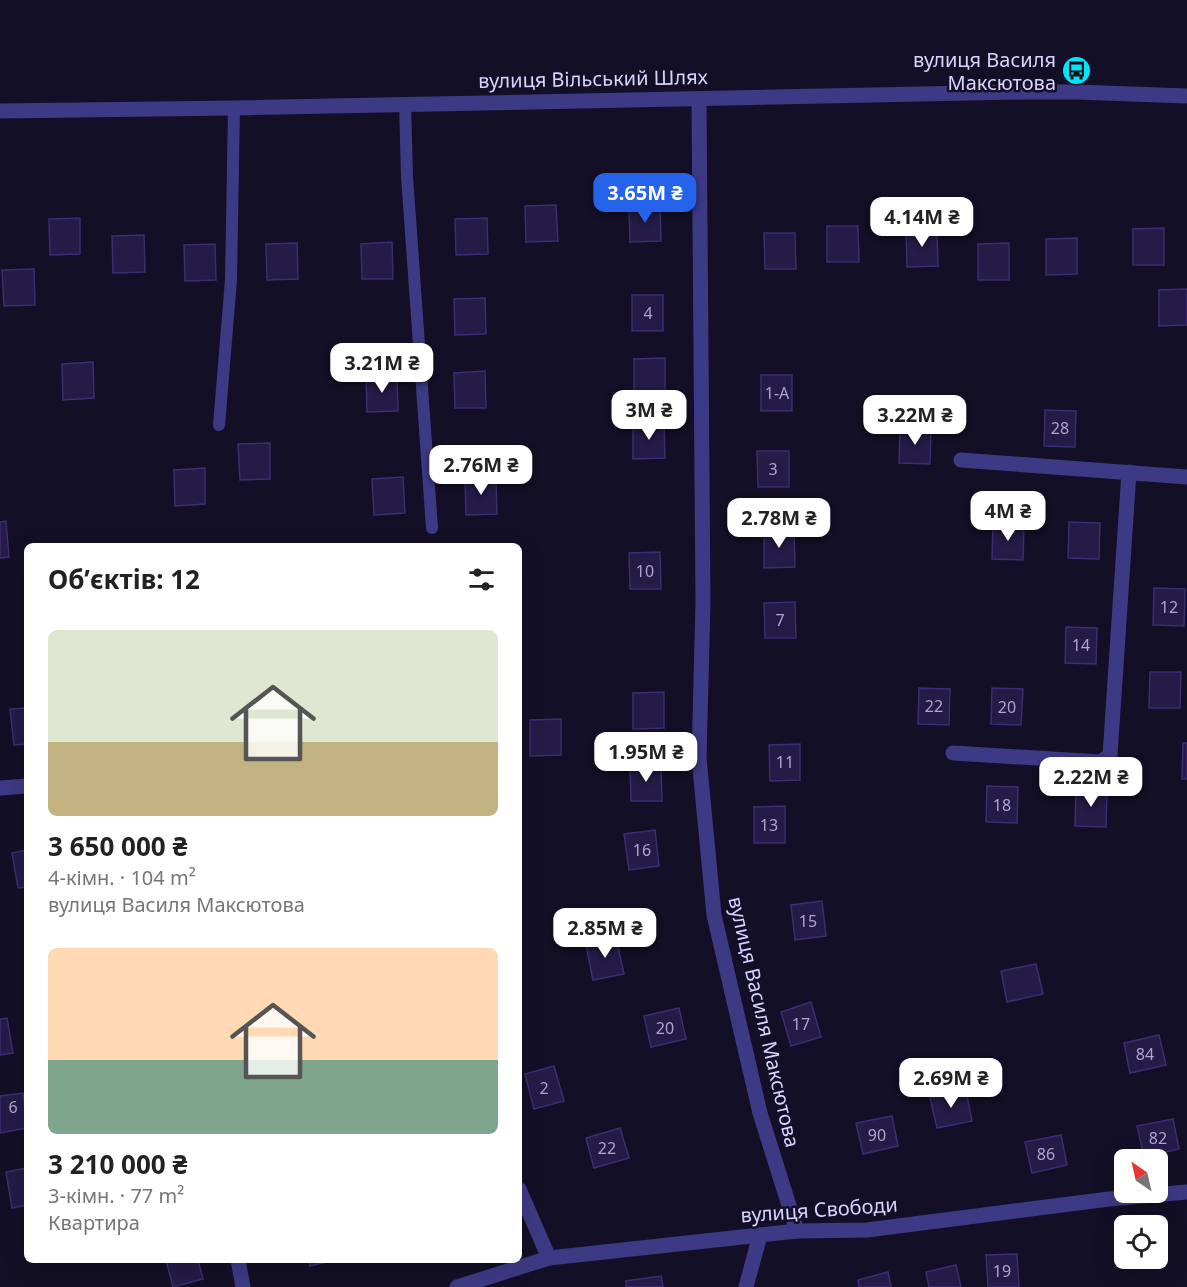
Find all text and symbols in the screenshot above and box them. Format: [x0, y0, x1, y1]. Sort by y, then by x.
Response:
place label: вулиця Василя Максютова [913, 46, 1056, 96]
bus stop icon: вулиця Василя Максютова [1061, 55, 1093, 87]
street label: вулиця Вільський Шлях [478, 63, 709, 94]
pin: 3.65M ₴ [590, 173, 700, 224]
text: 3.65M ₴ [607, 179, 683, 206]
pin: 4.14M ₴ [867, 197, 977, 248]
text: 4.14M ₴ [884, 203, 960, 230]
house number: 4 [643, 302, 653, 324]
pin: 3.21M ₴ [327, 343, 437, 394]
text: 3.21M ₴ [344, 349, 420, 376]
house number: 1-А [765, 382, 790, 404]
pin: 3M ₴ [613, 390, 685, 441]
pin: 3.22M ₴ [860, 395, 970, 446]
text: 3M ₴ [626, 396, 672, 423]
text: 3.22M ₴ [877, 401, 953, 428]
house number: 28 [1051, 417, 1069, 439]
pin: 2.76M ₴ [426, 445, 536, 496]
text: 2.76M ₴ [443, 451, 519, 478]
house number: 3 [768, 458, 778, 480]
pin: 4M ₴ [972, 491, 1044, 542]
text: 4M ₴ [985, 497, 1031, 524]
pin: 2.78M ₴ [724, 498, 834, 549]
text: 2.78M ₴ [741, 504, 817, 531]
house number: 10 [636, 560, 654, 582]
text: Об’єктів: 12 [48, 561, 200, 597]
icon: filters [465, 563, 498, 596]
house number: 12 [1160, 596, 1178, 618]
house number: 7 [775, 609, 785, 631]
house number: 14 [1072, 634, 1090, 656]
icon: home [219, 669, 327, 777]
house number: 22 [925, 695, 943, 717]
house number: 20 [998, 696, 1016, 718]
pin: 1.95M ₴ [591, 732, 701, 783]
text: 1.95M ₴ [608, 738, 684, 765]
house number: 11 [776, 751, 794, 773]
pin: 2.22M ₴ [1036, 757, 1146, 808]
text: 2.22M ₴ [1053, 763, 1129, 790]
house number: 18 [993, 794, 1011, 816]
house number: 13 [760, 814, 778, 836]
text: 3 650 000 ₴ [48, 828, 187, 864]
house number: 16 [633, 839, 651, 861]
text: 4-кімн. · 104 m² [48, 864, 196, 891]
text: вулиця Василя Максютова [48, 891, 305, 918]
street label: вулиця Василя Максютова [722, 894, 807, 1150]
pin: 2.85M ₴ [550, 908, 660, 959]
house number: 15 [799, 910, 817, 932]
text: 2.85M ₴ [567, 914, 643, 941]
icon: home [219, 987, 327, 1095]
house number: 17 [792, 1013, 810, 1035]
house number: 20 [656, 1017, 674, 1039]
house number: 84 [1136, 1043, 1154, 1065]
pin: 2.69M ₴ [896, 1058, 1006, 1109]
text: 2.69M ₴ [913, 1064, 989, 1091]
house number: 2 [539, 1077, 549, 1099]
house number: 6 [8, 1096, 18, 1118]
house number: 90 [868, 1124, 886, 1146]
house number: 82 [1149, 1127, 1167, 1149]
house number: 22 [598, 1137, 616, 1159]
house number: 86 [1037, 1143, 1055, 1165]
text: 3 210 000 ₴ [48, 1146, 187, 1182]
north arrow [1114, 1149, 1168, 1203]
map controls [1114, 1149, 1168, 1269]
text: 3-кімн. · 77 m² [48, 1182, 184, 1209]
street label: вулиця Свободи [739, 1191, 898, 1228]
text: Квартира [48, 1209, 140, 1236]
button: locate [1114, 1215, 1168, 1269]
house number: 19 [993, 1260, 1011, 1282]

